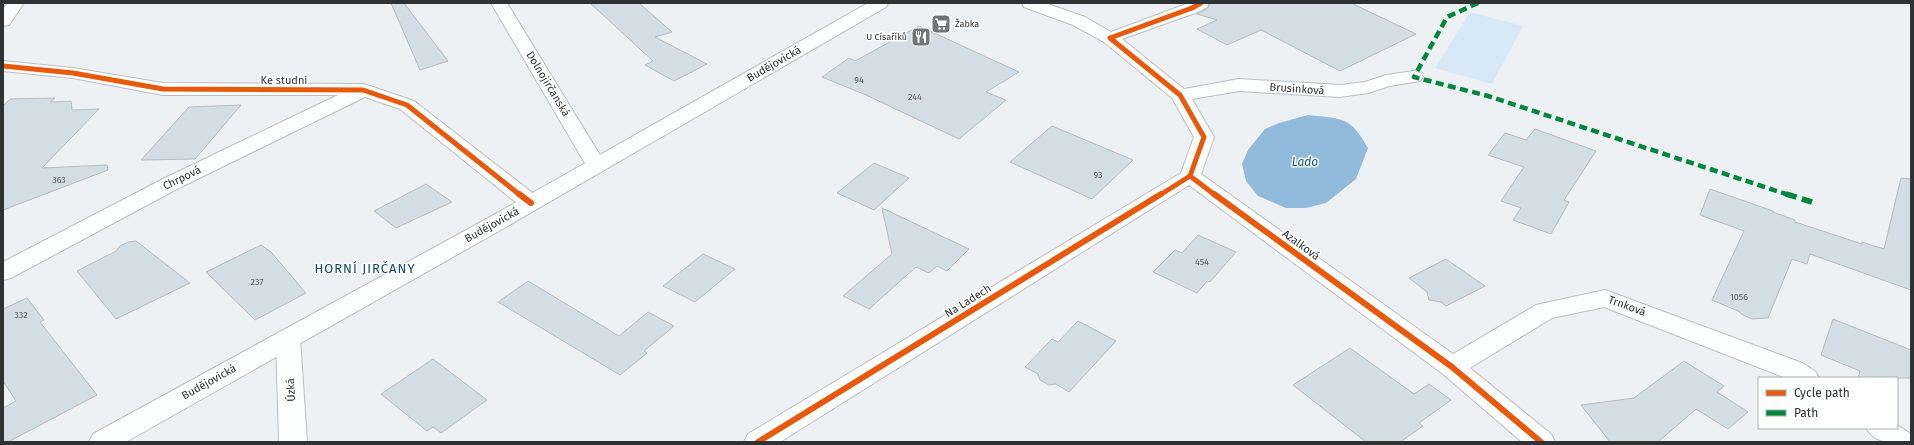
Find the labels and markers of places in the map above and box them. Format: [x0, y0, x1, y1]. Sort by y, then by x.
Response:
supermarket icon: Žabka [930, 13, 952, 35]
place label: Žabka [955, 18, 979, 29]
restaurant icon: U Císaříků [910, 26, 932, 48]
place label: U Císaříků [866, 32, 907, 42]

